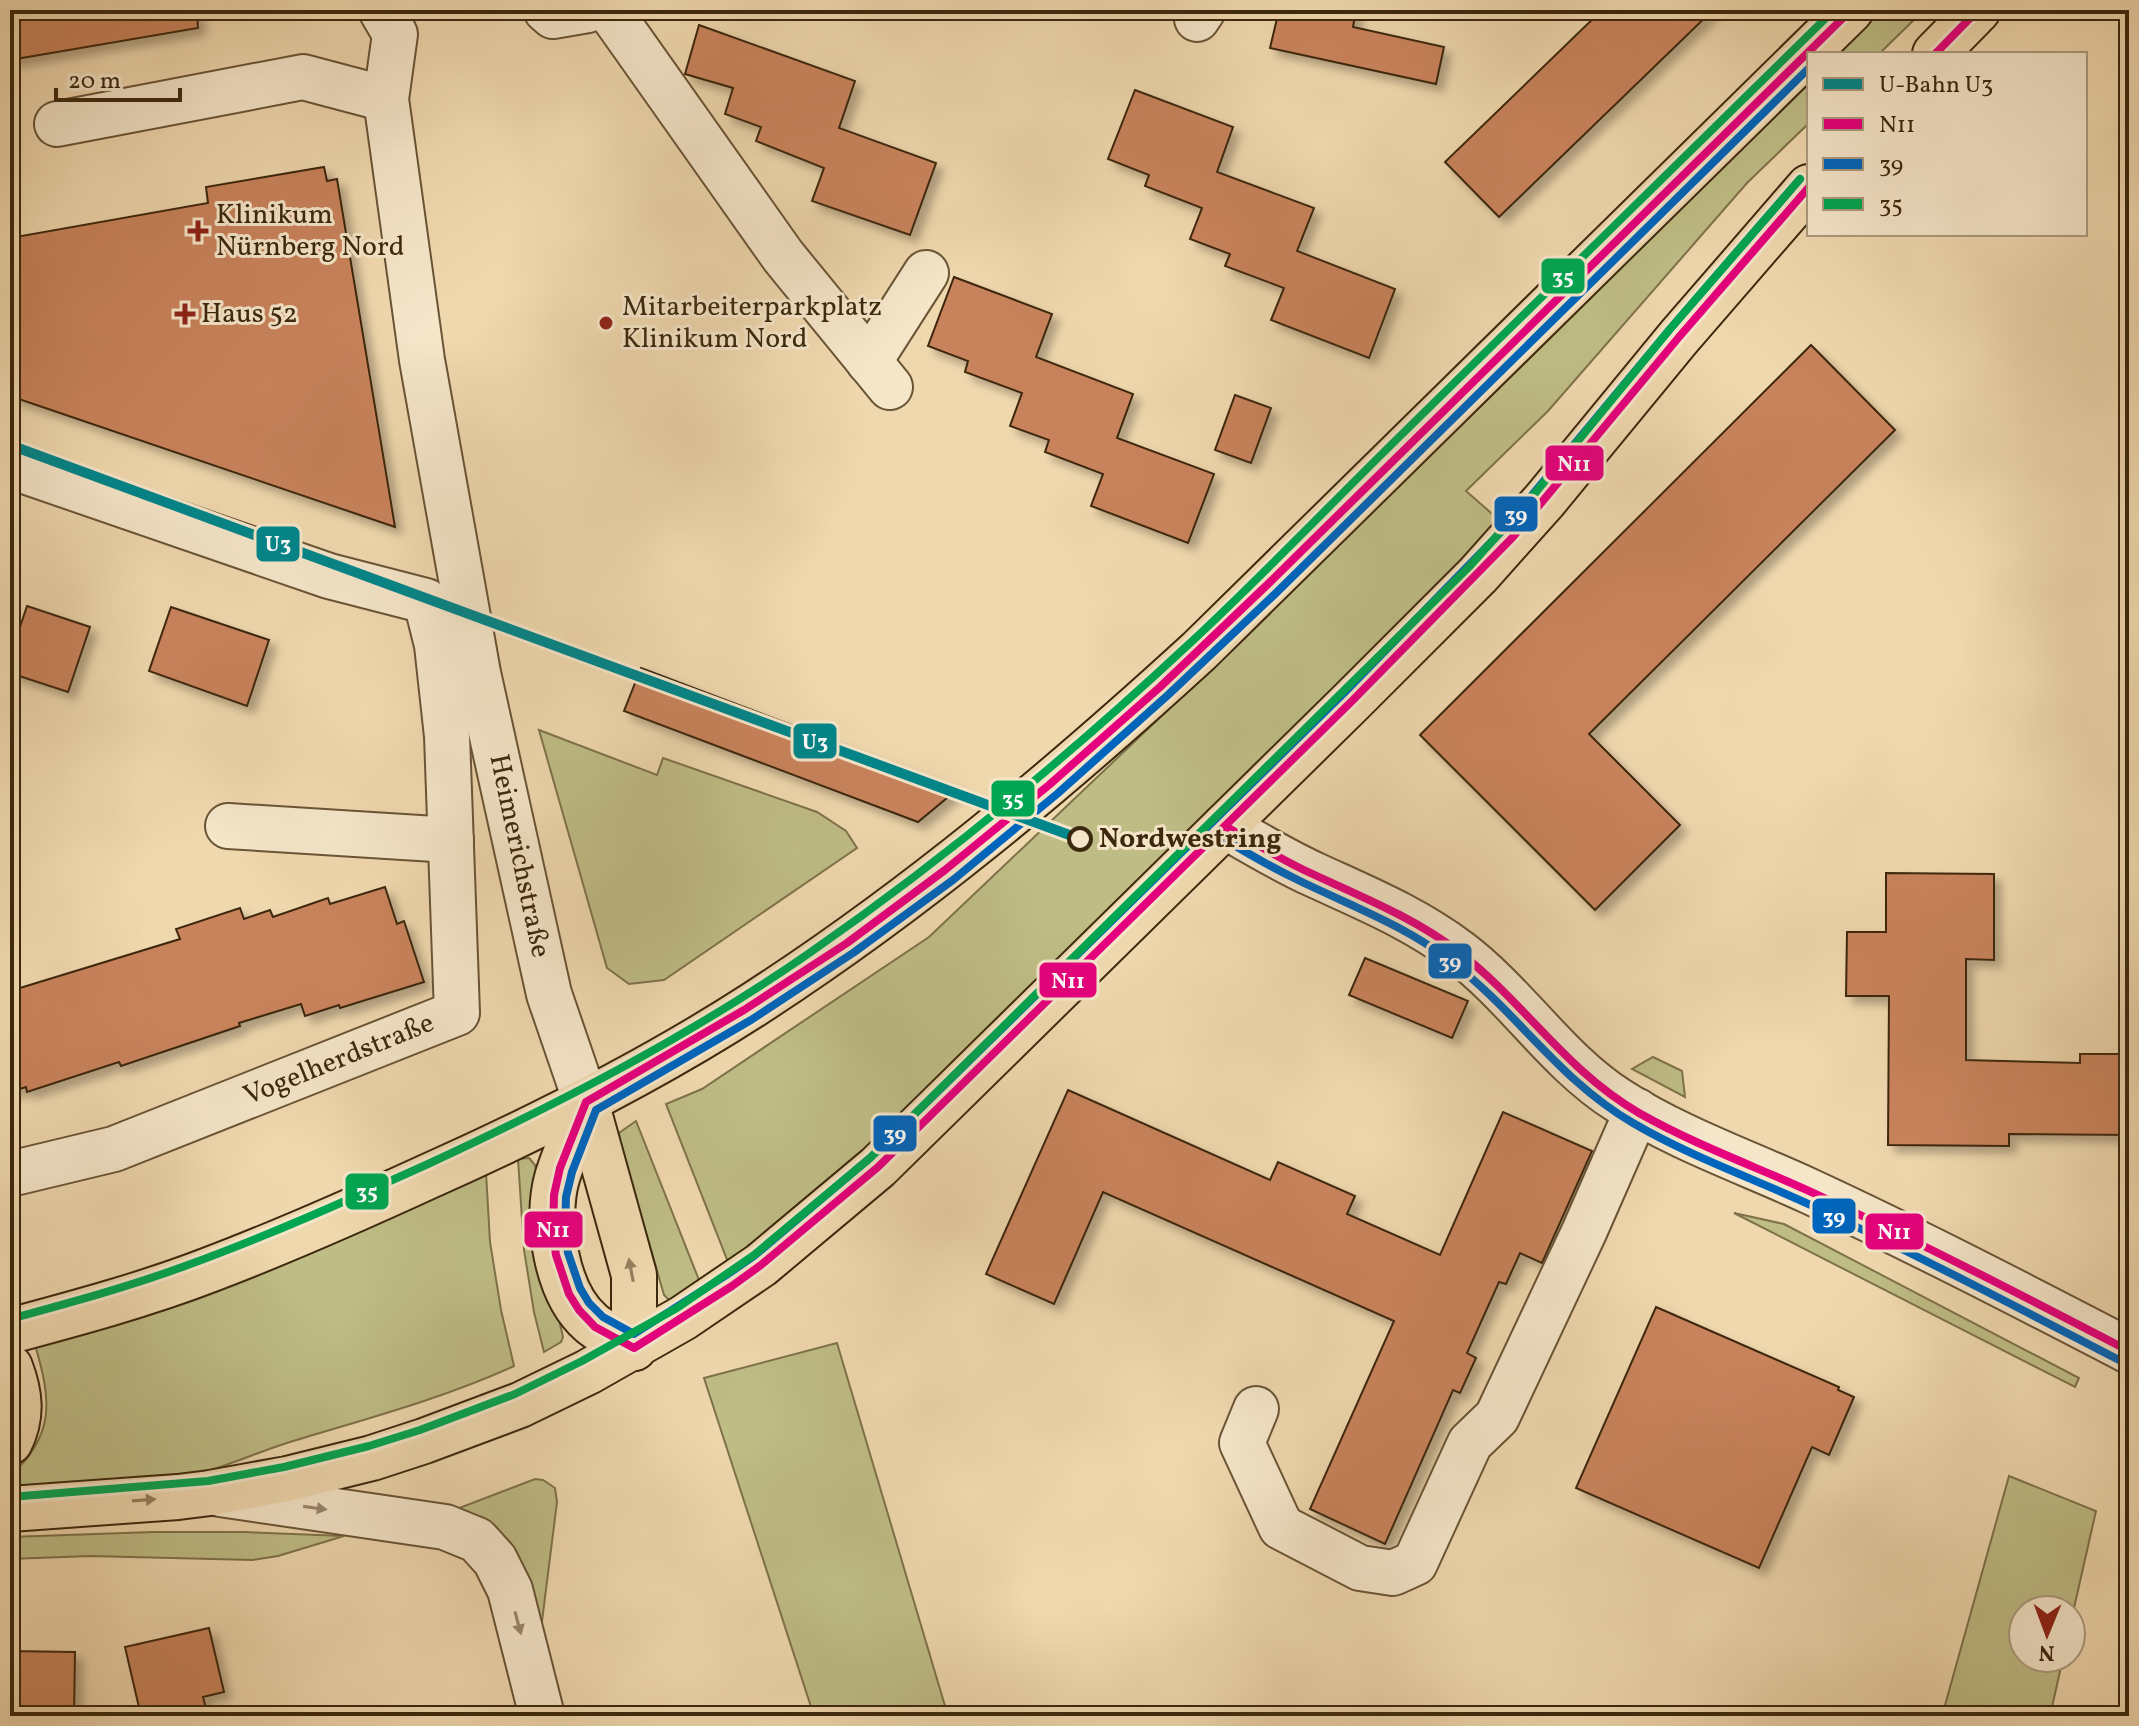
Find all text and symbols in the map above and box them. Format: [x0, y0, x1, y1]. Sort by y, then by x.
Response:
scale bar [56, 52, 180, 102]
legend [1807, 52, 2087, 236]
text: 20 m [68, 65, 121, 99]
text: U-Bahn U3 [1879, 69, 1993, 103]
text: N11 [1879, 109, 1915, 143]
text: 39 [1879, 149, 1903, 183]
text: 35 [1879, 189, 1903, 223]
place label: Klinikum Nürnberg Nord [216, 196, 404, 267]
marker: Klinikum Nürnberg Nord [187, 220, 209, 242]
line badge: 35 [1540, 257, 1586, 295]
text: 35 [1552, 263, 1574, 294]
place label: Mitarbeiterparkplatz Klinikum Nord [622, 288, 882, 359]
place label: Haus 52 [201, 295, 298, 334]
marker: Haus 52 [176, 305, 194, 323]
marker: Mitarbeiterparkplatz Klinikum Nord [597, 314, 615, 332]
line badge: N11 [1544, 444, 1605, 482]
text: N11 [1557, 450, 1591, 481]
line badge: 39 [1493, 495, 1539, 533]
text: 39 [1504, 501, 1528, 532]
line badge: U3 [255, 525, 301, 563]
text: U3 [265, 530, 291, 561]
line badge: U3 [792, 722, 838, 760]
text: U3 [802, 728, 828, 759]
street label: Heimerichstraße [478, 751, 560, 961]
line badge: 35 [990, 779, 1036, 818]
text: 35 [1002, 785, 1024, 816]
place label: Nordwestring [1099, 820, 1282, 859]
marker: Nordwestring [1068, 827, 1092, 851]
line badge: 39 [1427, 942, 1473, 980]
text: 39 [1438, 948, 1462, 979]
line badge: N11 [1038, 961, 1098, 999]
text: N11 [1051, 967, 1085, 998]
street label: Vogelherdstraße [238, 1004, 440, 1116]
line badge: 39 [872, 1114, 918, 1153]
text: 39 [883, 1120, 907, 1151]
line badge: 35 [344, 1172, 390, 1211]
text: 35 [356, 1178, 378, 1209]
line badge: 39 [1811, 1197, 1857, 1235]
text: 39 [1822, 1203, 1846, 1234]
line badge: N11 [523, 1210, 584, 1249]
line badge: N11 [1864, 1212, 1925, 1251]
text: N11 [536, 1216, 570, 1247]
text: N11 [1877, 1218, 1911, 1249]
one-way arrow [625, 1257, 637, 1282]
one-way arrow [132, 1493, 157, 1506]
one-way arrow [303, 1502, 328, 1515]
north arrow [2007, 1594, 2087, 1674]
one-way arrow [512, 1611, 525, 1635]
text: N [2038, 1636, 2055, 1667]

